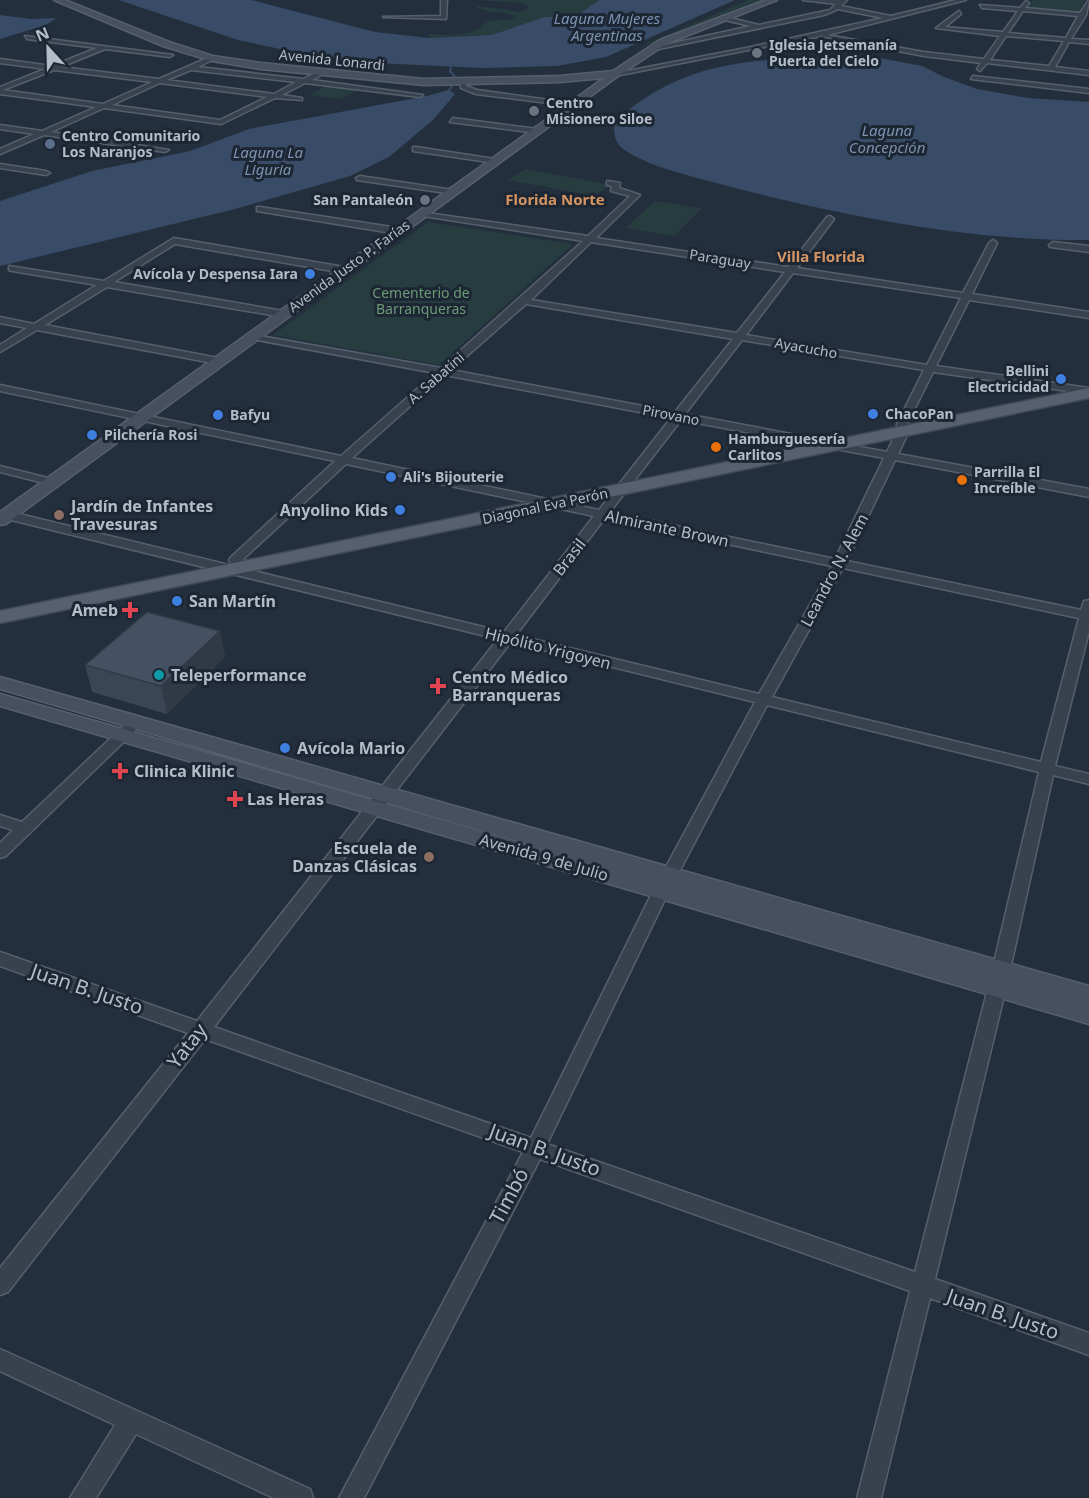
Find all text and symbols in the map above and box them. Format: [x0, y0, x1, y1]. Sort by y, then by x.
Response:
water label: Laguna Mujeres Argentinas [554, 8, 661, 45]
north arrow [18, 18, 78, 78]
text: N [32, 21, 53, 47]
place label: Iglesia Jetsemanía Puerta del Cielo [769, 35, 897, 70]
street label: Avenida Lonardi [278, 44, 386, 75]
marker: Iglesia Jetsemanía Puerta del Cielo [750, 46, 764, 60]
place label: Centro Misionero Siloe [546, 93, 652, 128]
marker: Centro Misionero Siloe [527, 104, 541, 118]
water label: Laguna Concepción [849, 120, 925, 157]
place label: Centro Comunitario Los Naranjos [62, 126, 201, 161]
marker: Centro Comunitario Los Naranjos [43, 137, 57, 151]
water label: Laguna La Liguria [233, 142, 303, 179]
district label: Florida Norte [505, 189, 605, 209]
place label: San Pantaleón [313, 190, 413, 209]
marker: San Pantaleón [418, 193, 432, 207]
street label: Avenida Justo P. Farías [284, 215, 413, 316]
street label: Paraguay [688, 244, 753, 273]
district label: Villa Florida [777, 246, 865, 266]
place label: Avícola y Despensa Iara [133, 264, 298, 283]
marker: Avícola y Despensa Iara [303, 267, 317, 281]
park label: Cementerio de Barranqueras [372, 283, 470, 318]
street label: Ayacucho [773, 333, 839, 362]
street label: A. Sabatini [403, 348, 468, 408]
place label: Bellini Electricidad [967, 361, 1049, 396]
marker: Bellini Electricidad [1054, 372, 1068, 386]
street label: Pirovano [641, 400, 701, 429]
place label: ChacoPan [885, 404, 954, 423]
place label: Bafyu [230, 405, 270, 424]
marker: ChacoPan [866, 407, 880, 421]
marker: Bafyu [211, 408, 225, 422]
place label: Pilchería Rosi [104, 425, 197, 444]
marker: Pilchería Rosi [85, 428, 99, 442]
place label: Hamburguesería Carlitos [728, 429, 845, 464]
marker: Hamburguesería Carlitos [709, 440, 723, 454]
place label: Parrilla El Increíble [974, 462, 1040, 497]
place label: Ali's Bijouterie [403, 467, 504, 486]
marker: Ali's Bijouterie [384, 470, 398, 484]
marker: Parrilla El Increíble [955, 473, 969, 487]
street label: Diagonal Eva Perón [480, 483, 609, 528]
place label: Jardín de Infantes Travesuras [69, 495, 213, 535]
place label: Anyolino Kids [280, 499, 388, 521]
marker: Anyolino Kids [393, 503, 407, 517]
street label: Almirante Brown [603, 504, 731, 552]
marker: Jardín de Infantes Travesuras [52, 508, 66, 522]
street label: Leandro N. Alem [795, 510, 873, 630]
street label: Brasil [548, 534, 590, 580]
place label: San Martín [189, 590, 276, 612]
marker: San Martín [170, 594, 184, 608]
place label: Ameb [72, 599, 118, 621]
marker: Ameb [123, 603, 137, 617]
street label: Hipólito Yrigoyen [483, 622, 613, 674]
place label: Teleperformance [171, 664, 307, 686]
place label: Centro Médico Barranqueras [452, 666, 568, 706]
marker: Teleperformance [152, 668, 166, 682]
marker: Centro Médico Barranqueras [429, 677, 447, 695]
place label: Avícola Mario [297, 737, 405, 759]
marker: Avícola Mario [278, 741, 292, 755]
place label: Clinica Klinic [134, 760, 235, 782]
marker: Clinica Klinic [111, 762, 129, 780]
place label: Las Heras [247, 788, 324, 810]
marker: Las Heras [228, 792, 242, 806]
street label: Avenida 9 de Julio [477, 828, 611, 886]
place label: Escuela de Danzas Clásicas [292, 837, 417, 877]
marker: Escuela de Danzas Clásicas [422, 850, 436, 864]
street label: Juan B. Justo [26, 956, 147, 1020]
street label: Yatay [161, 1017, 213, 1074]
street label: Juan B. Justo [484, 1116, 605, 1182]
street label: Timbó [483, 1163, 534, 1228]
street label: Juan B. Justo [942, 1281, 1063, 1345]

